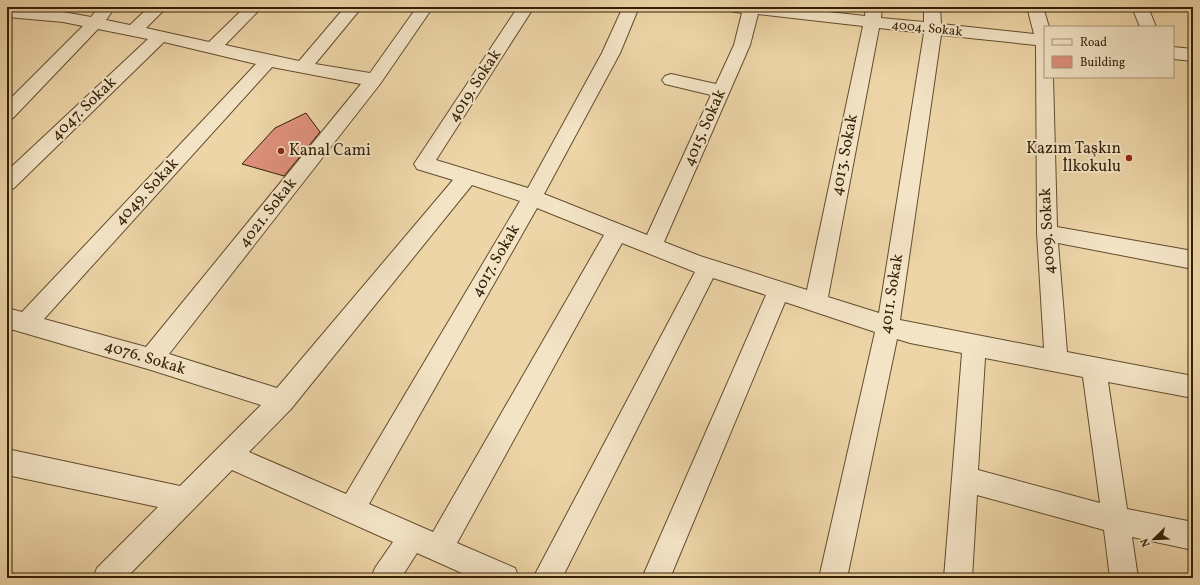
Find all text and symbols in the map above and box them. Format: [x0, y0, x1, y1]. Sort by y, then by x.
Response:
street label: 4004. Sokak [891, 16, 963, 42]
legend [1044, 26, 1174, 78]
text: Road [1080, 35, 1107, 51]
street label: 4019. Sokak [443, 45, 507, 127]
text: Building [1080, 55, 1125, 71]
street label: 4047. Sokak [46, 72, 122, 146]
street label: 4015. Sokak [678, 86, 732, 170]
street label: 4013. Sokak [826, 112, 864, 198]
place label: Kazım Taşkın İlkokulu [1026, 138, 1121, 178]
place label: Kanal Cami [289, 140, 371, 162]
marker: Kanal Cami [276, 146, 286, 156]
street label: 4049. Sokak [110, 153, 184, 231]
marker: Kazım Taşkın İlkokulu [1124, 153, 1134, 163]
street label: 4021. Sokak [234, 173, 302, 253]
street label: 4009. Sokak [1035, 187, 1061, 275]
street label: 4017. Sokak [466, 220, 526, 301]
street label: 4011. Sokak [875, 252, 909, 336]
street label: 4076. Sokak [101, 335, 189, 381]
north arrow [1134, 519, 1174, 559]
text: N [1138, 536, 1155, 549]

